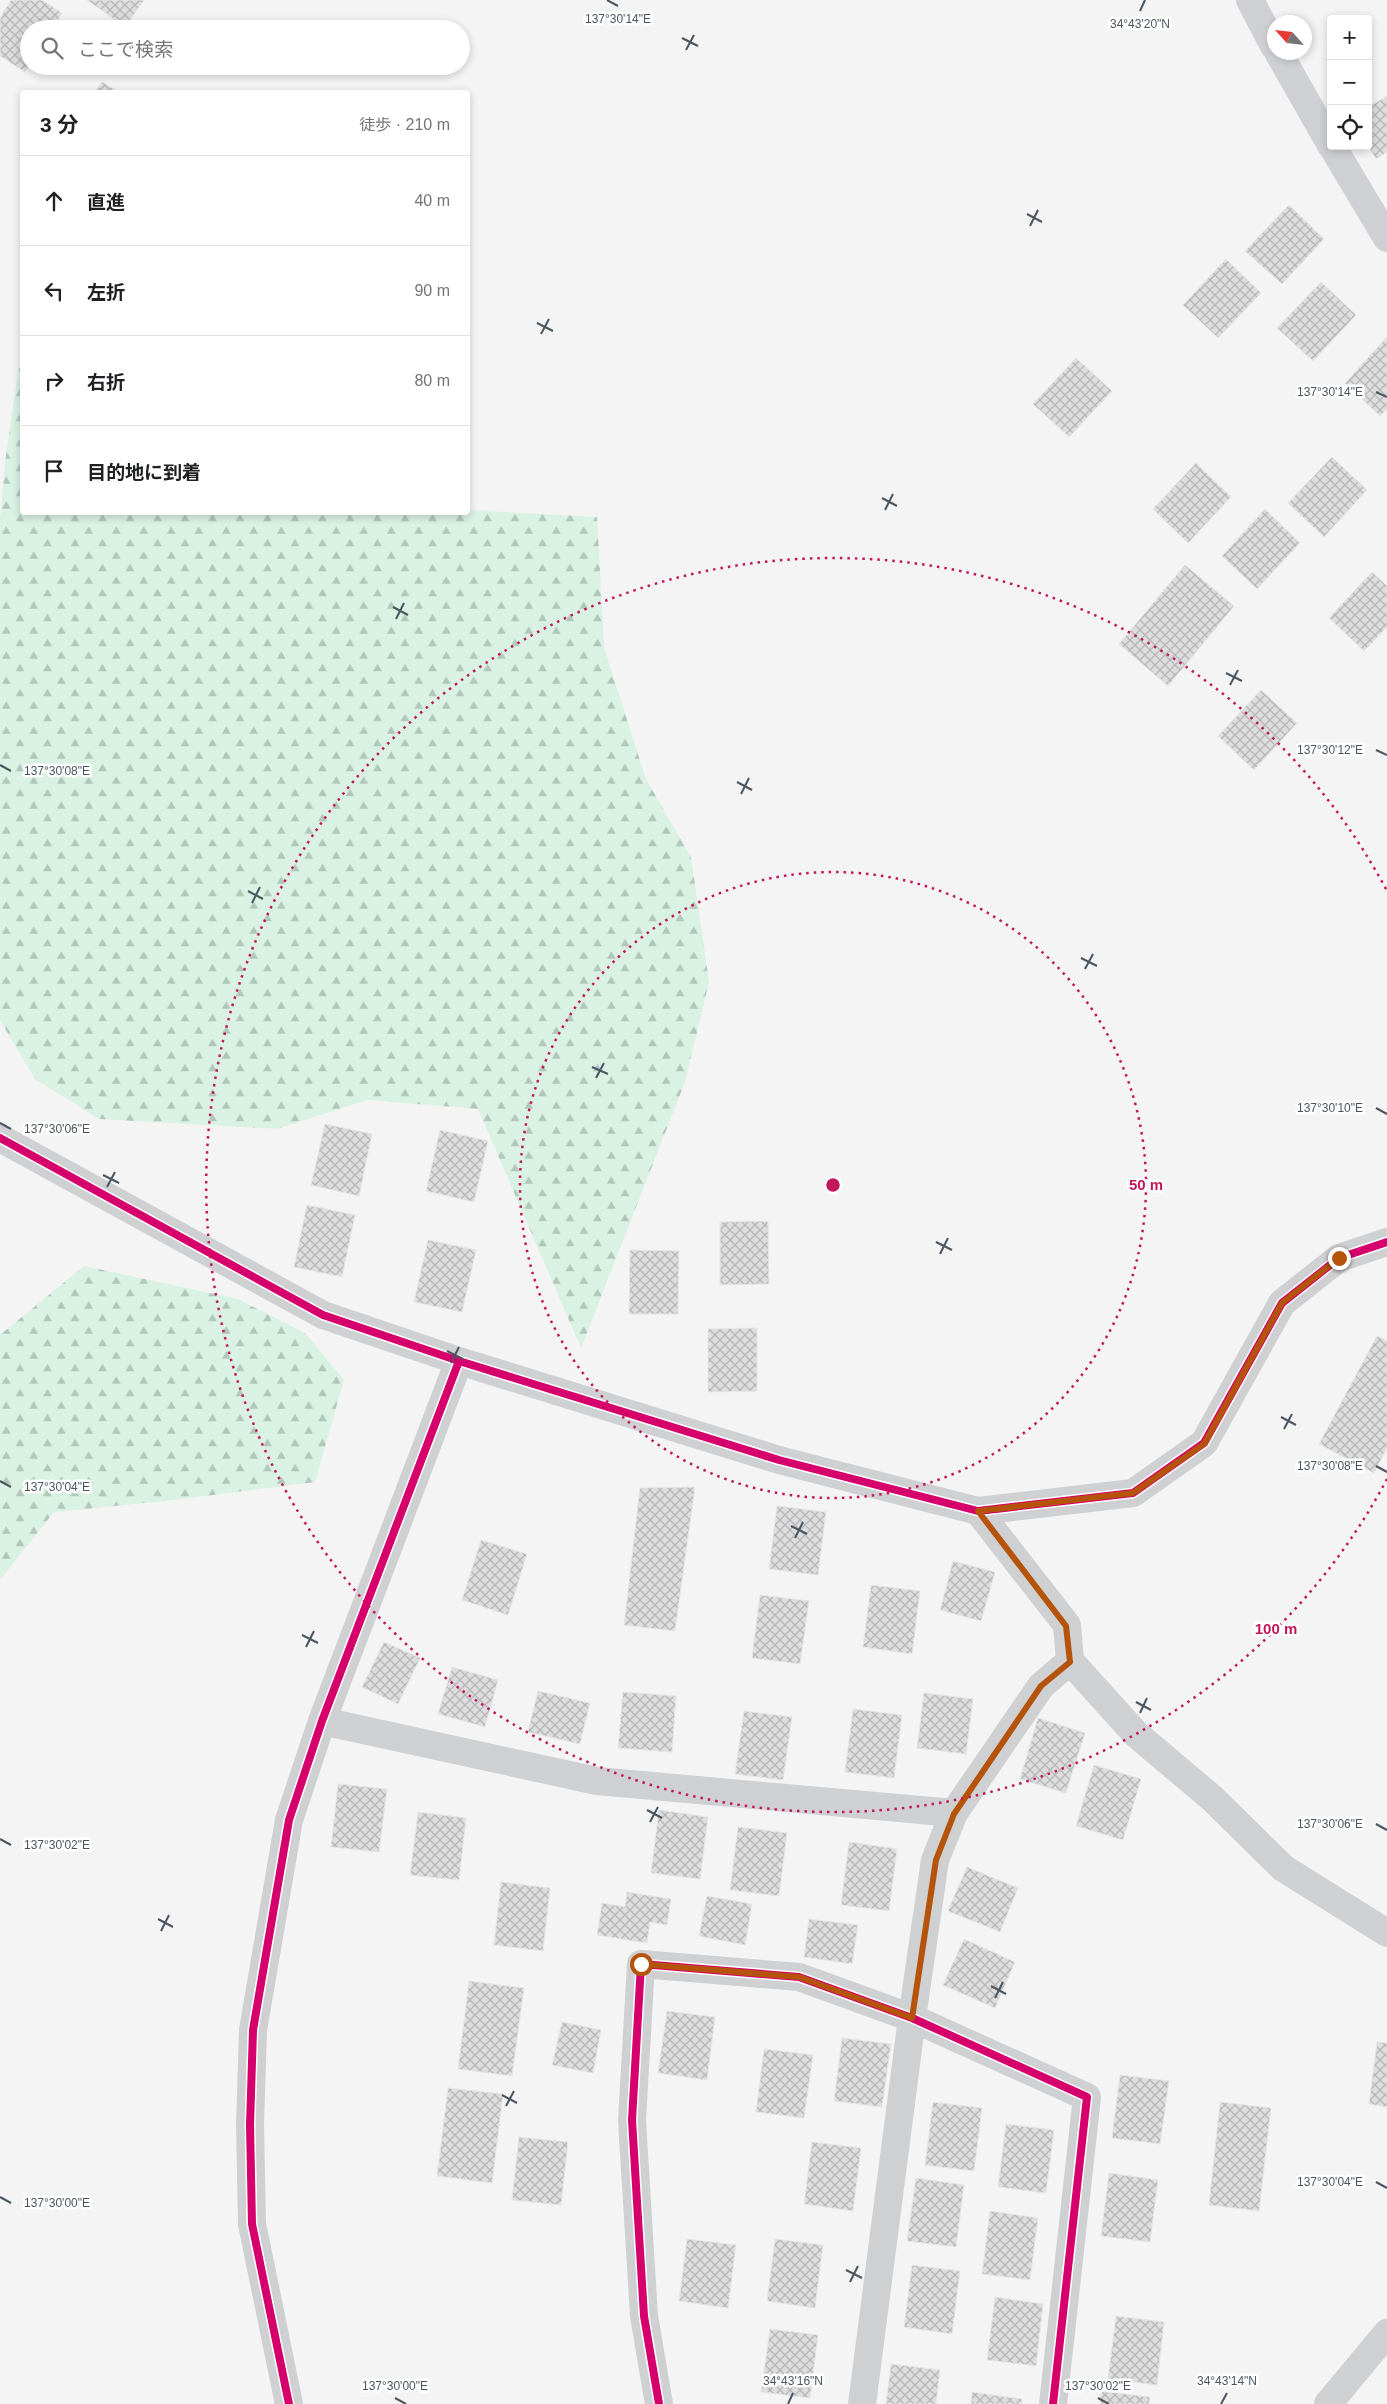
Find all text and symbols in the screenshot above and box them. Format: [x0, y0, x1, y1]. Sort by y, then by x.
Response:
text: 137°30'14"E [585, 12, 651, 26]
north arrow [1267, 15, 1312, 60]
map controls [1327, 15, 1372, 150]
button: + [1327, 15, 1372, 60]
text: 34°43'20"N [1110, 17, 1170, 31]
search box [20, 20, 470, 75]
icon: search [38, 34, 66, 62]
text: ここで検索 [78, 39, 173, 60]
button: − [1327, 60, 1372, 105]
button: locate [1327, 105, 1372, 150]
text: 3 分 [40, 113, 79, 136]
text: 徒歩 · 210 m [359, 116, 450, 133]
icon: ahead [40, 187, 68, 215]
text: 直進 [87, 192, 125, 213]
text: 40 m [414, 192, 450, 209]
icon: left [40, 277, 68, 305]
text: 左折 [87, 282, 125, 303]
text: 90 m [414, 282, 450, 299]
icon: right [40, 367, 68, 395]
text: 右折 [87, 372, 125, 393]
text: 80 m [414, 372, 450, 389]
text: 137°30'14"E [1297, 385, 1363, 399]
icon: arrive [40, 457, 68, 485]
text: 目的地に到着 [87, 462, 201, 483]
text: 137°30'12"E [1297, 743, 1363, 757]
text: 137°30'08"E [24, 764, 90, 778]
text: 137°30'10"E [1297, 1101, 1363, 1115]
text: 137°30'06"E [24, 1122, 90, 1136]
centre of rings [824, 1176, 842, 1194]
text: 50 m [1129, 1176, 1163, 1193]
route end [1328, 1247, 1351, 1270]
text: 137°30'08"E [1297, 1459, 1363, 1473]
text: 137°30'04"E [24, 1480, 90, 1494]
text: 100 m [1255, 1620, 1297, 1637]
text: 137°30'06"E [1297, 1817, 1363, 1831]
text: 137°30'02"E [24, 1838, 90, 1852]
route start [630, 1953, 653, 1976]
text: 137°30'04"E [1297, 2175, 1363, 2189]
text: 137°30'00"E [24, 2196, 90, 2210]
text: 34°43'16"N [763, 2374, 823, 2388]
text: 34°43'14"N [1197, 2374, 1257, 2388]
text: 137°30'00"E [362, 2379, 428, 2393]
text: 137°30'02"E [1065, 2379, 1131, 2393]

